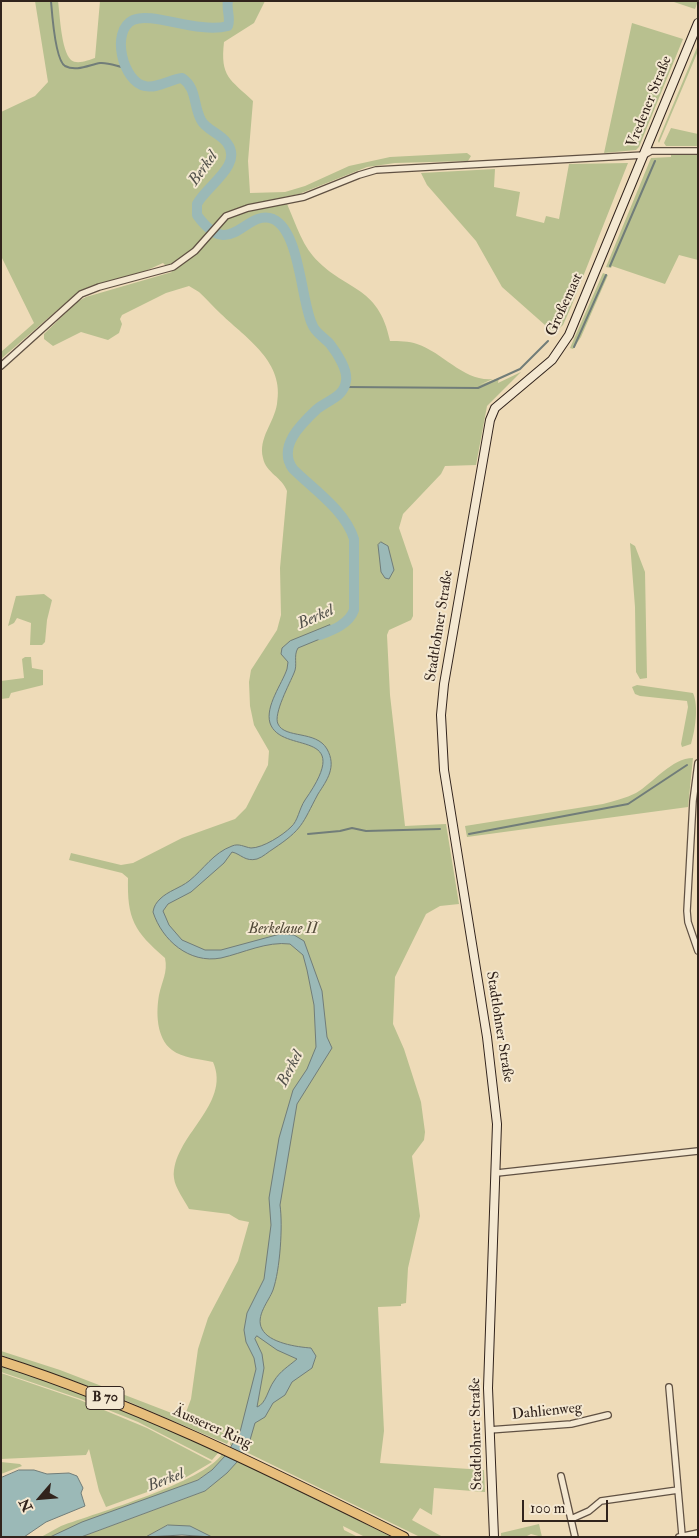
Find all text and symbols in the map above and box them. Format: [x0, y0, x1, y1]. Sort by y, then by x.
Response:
street label: Vredener Straße [624, 54, 676, 150]
water label: Berkel [185, 148, 223, 190]
street label: Großemast [543, 271, 587, 339]
street label: Stadtlohner Straße [422, 569, 458, 683]
water label: Berkel [295, 602, 337, 634]
park label: Berkelaue II [248, 921, 318, 939]
street label: Stadtlohner Straße [481, 970, 517, 1084]
water label: Berkel [274, 1048, 308, 1090]
street label: Stadtlohner Straße [467, 1378, 487, 1490]
road number: B 70 [86, 1386, 124, 1410]
street label: Dahlienweg [511, 1399, 583, 1425]
street label: Äusserer Ring [170, 1403, 254, 1453]
water label: Berkel [145, 1465, 187, 1497]
north arrow [15, 1473, 65, 1523]
scale bar [524, 1490, 610, 1522]
text: N [16, 1496, 37, 1514]
text: 100 m [530, 1499, 565, 1518]

